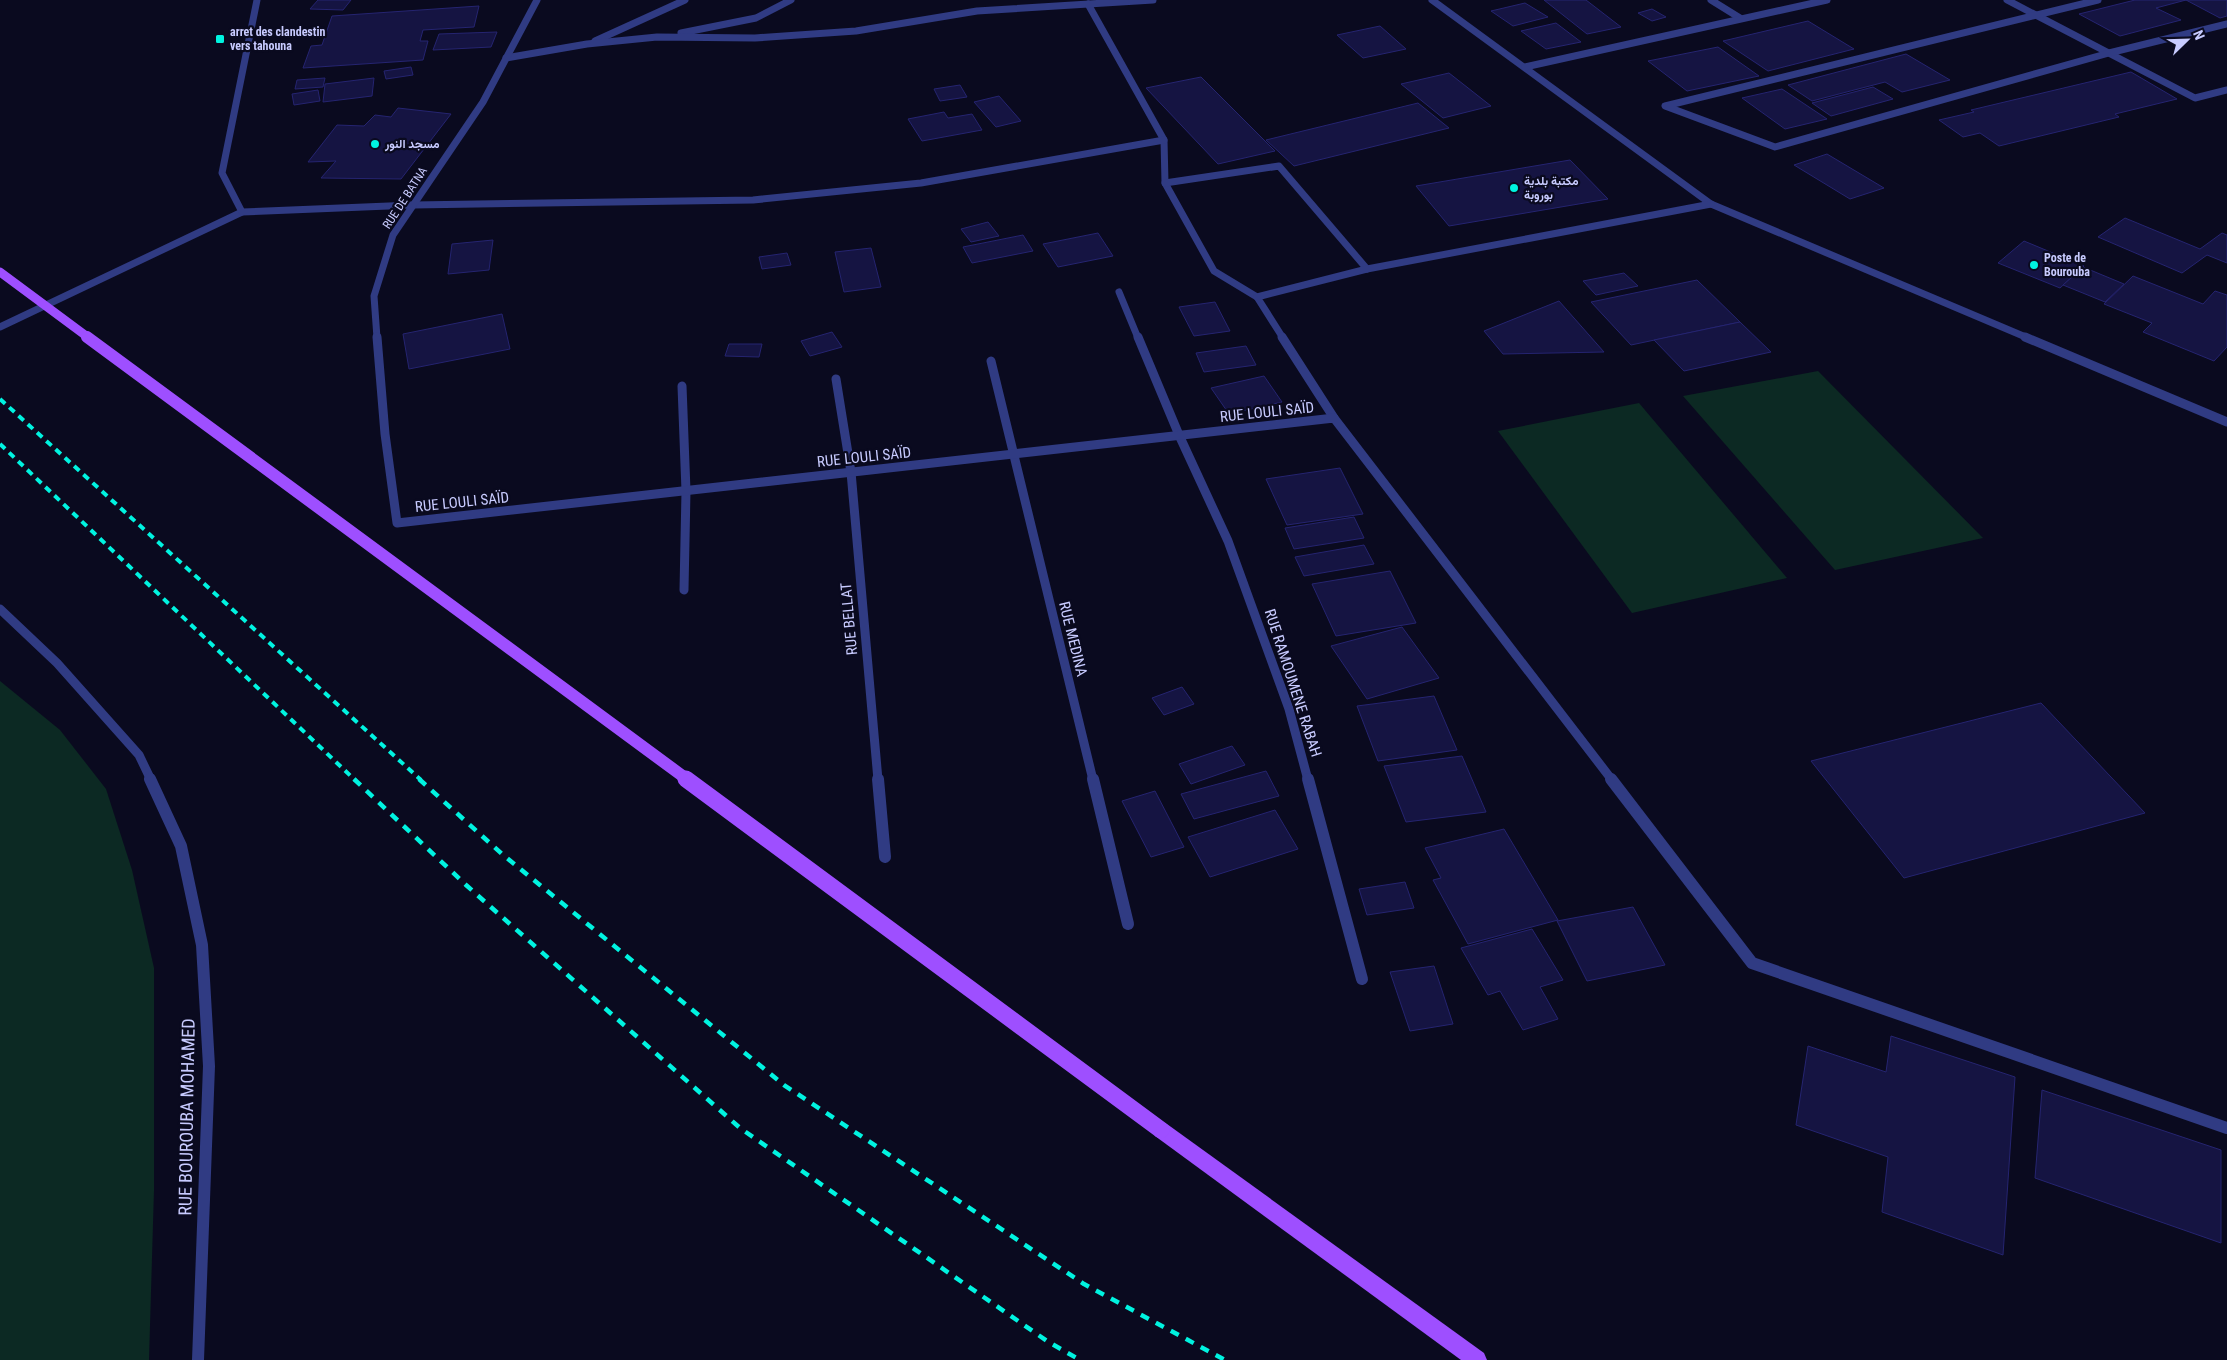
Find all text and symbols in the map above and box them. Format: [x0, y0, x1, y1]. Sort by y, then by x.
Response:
north arrow [2162, 15, 2212, 65]
place label: arret des clandestin vers tahouna [230, 25, 326, 53]
text: N [2190, 28, 2208, 42]
marker: arret des clandestin vers tahouna [214, 33, 226, 45]
place label: مسجد النور [384, 137, 440, 152]
marker: مسجد النور [369, 138, 381, 150]
street label: RUE DE BATNA [380, 164, 430, 232]
place label: مكتبة بلدية بوروبة [1524, 174, 1579, 203]
marker: مكتبة بلدية بوروبة [1508, 182, 1520, 194]
place label: Poste de Bourouba [2044, 251, 2090, 279]
marker: Poste de Bourouba [2028, 259, 2040, 271]
street label: RUE LOULI SAÏD [1219, 398, 1315, 426]
street label: RUE LOULI SAÏD [816, 443, 912, 471]
street label: RUE LOULI SAÏD [414, 488, 510, 516]
street label: RUE BELLAT [837, 582, 861, 656]
street label: RUE MEDINA [1055, 600, 1091, 679]
street label: RUE RAMOUMENE RABAH [1261, 607, 1325, 759]
street label: RUE BOUROUBA MOHAMED [174, 1018, 199, 1216]

